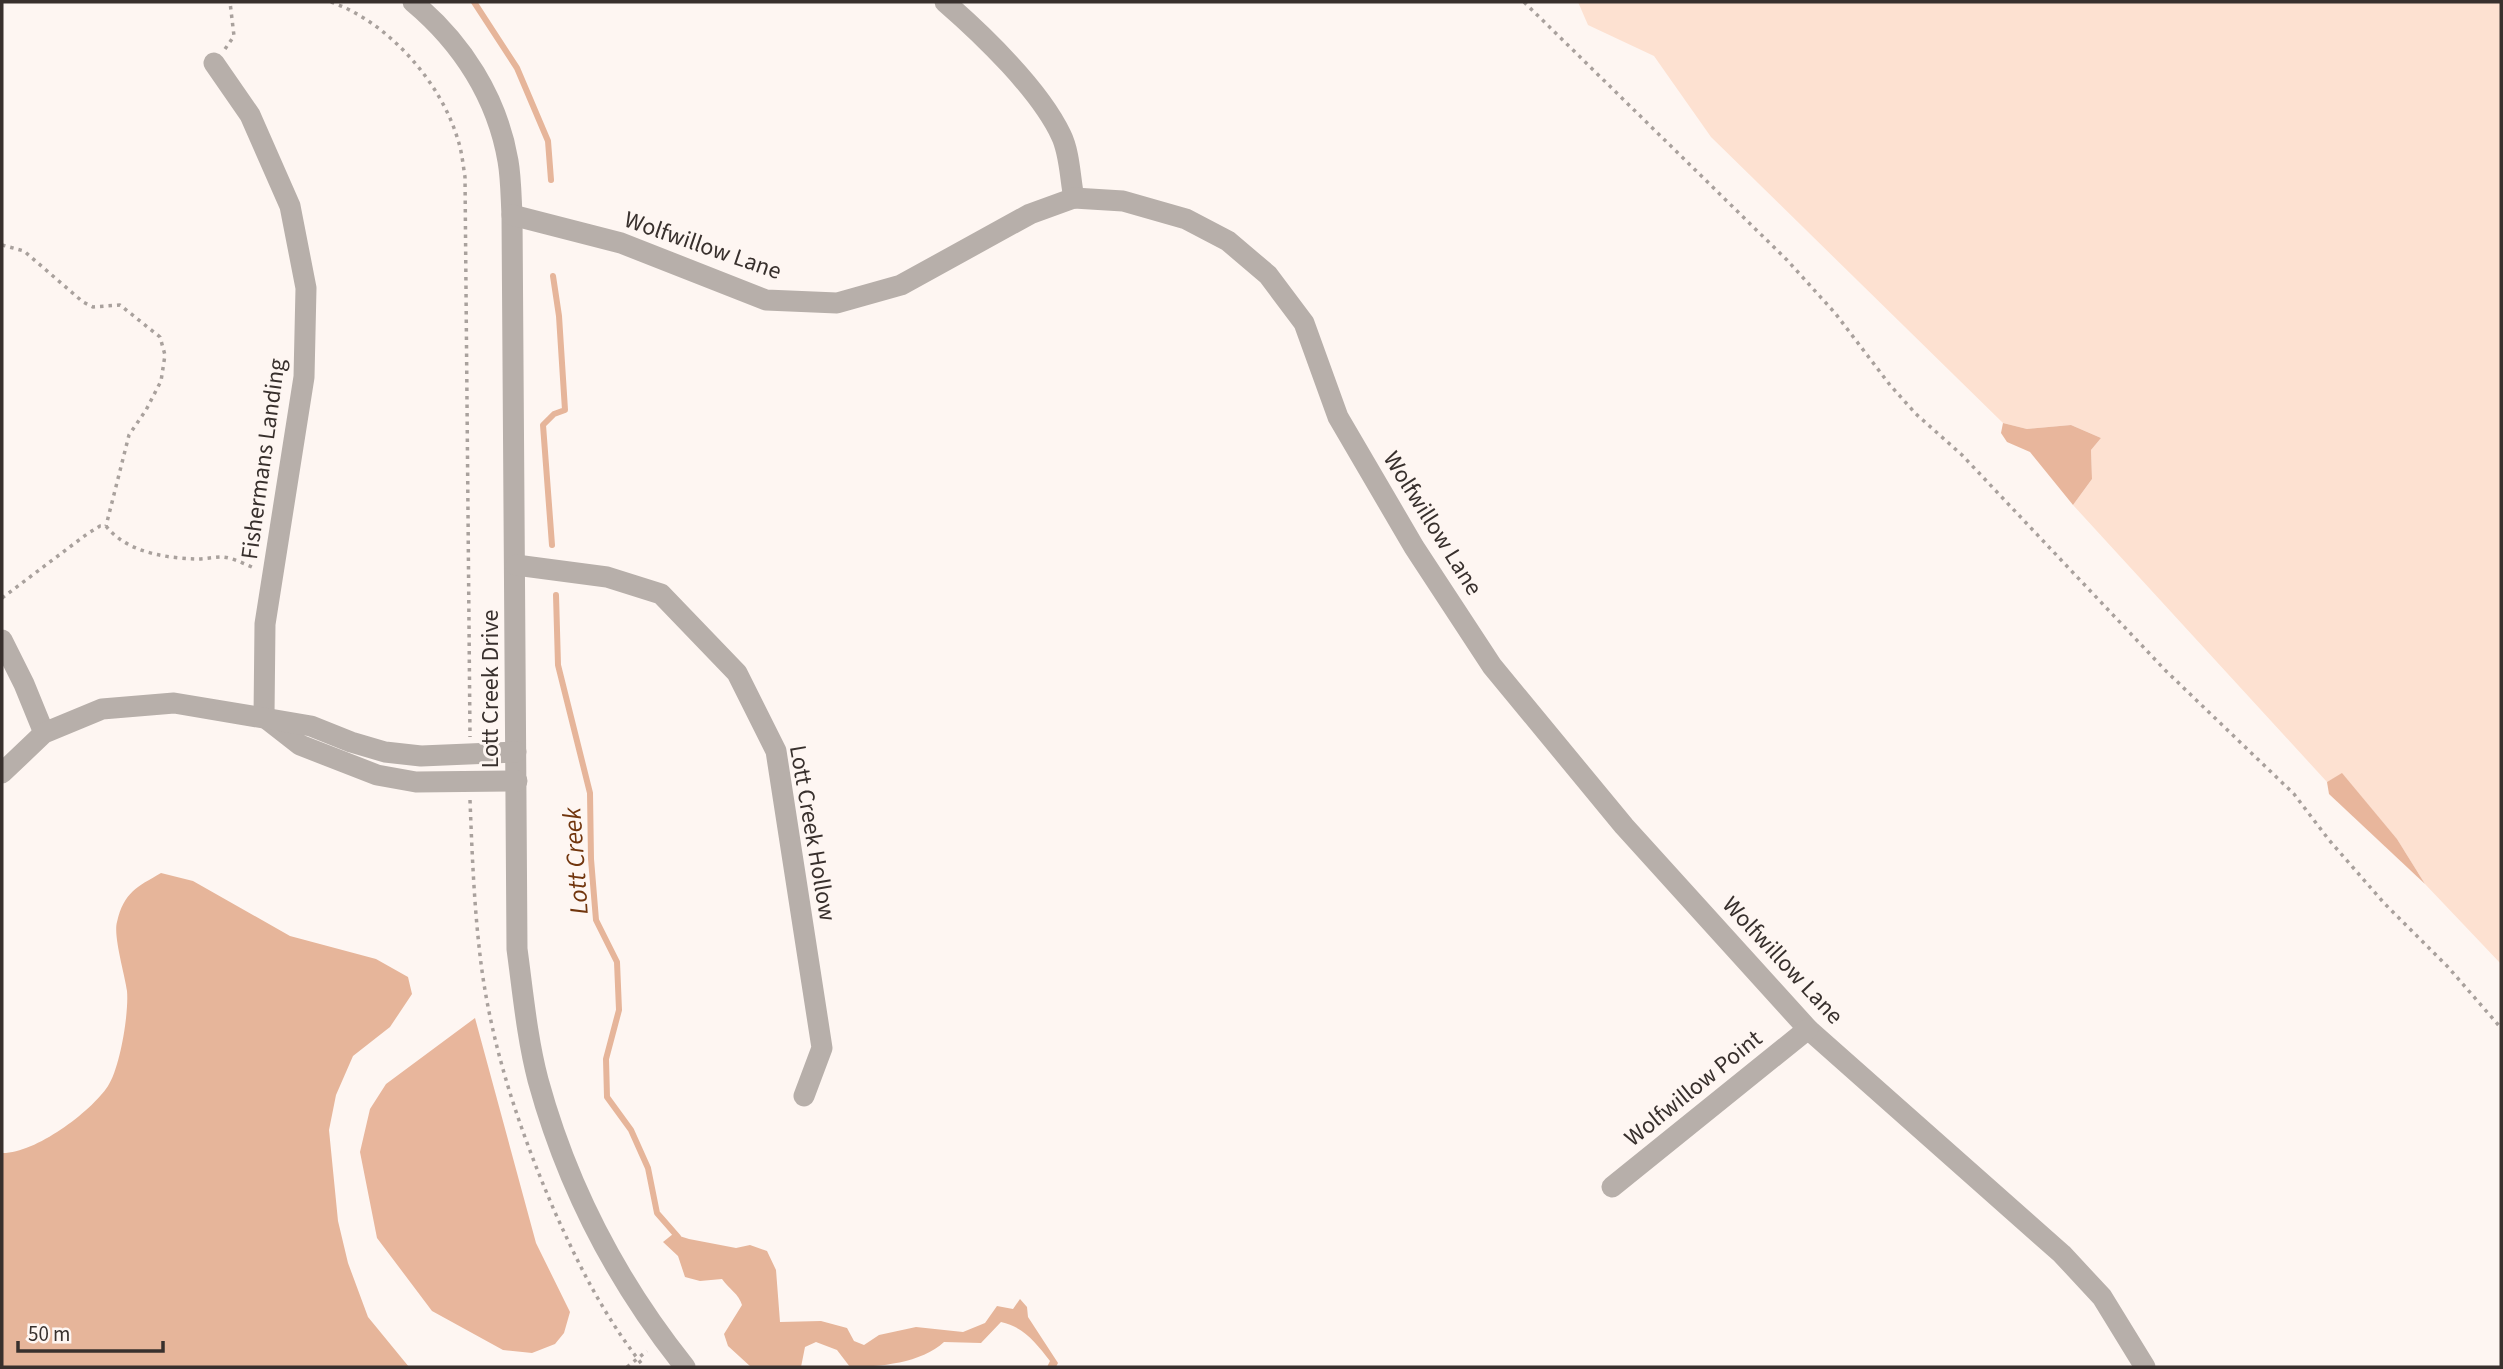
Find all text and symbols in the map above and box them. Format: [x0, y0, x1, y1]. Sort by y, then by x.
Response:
street label: Wolfwillow Lane [620, 202, 786, 289]
street label: Fishermans Landing [232, 356, 295, 562]
street label: Wolfwillow Lane [1374, 444, 1491, 602]
street label: Lott Creek Drive [473, 610, 508, 768]
street label: Lott Creek Hollow [780, 742, 845, 924]
water label: Lott Creek [553, 806, 598, 916]
street label: Wolfwillow Lane [1714, 888, 1851, 1032]
street label: Wolfwillow Point [1617, 1022, 1770, 1155]
scale bar [18, 1310, 163, 1354]
text: 50 m [28, 1319, 70, 1349]

